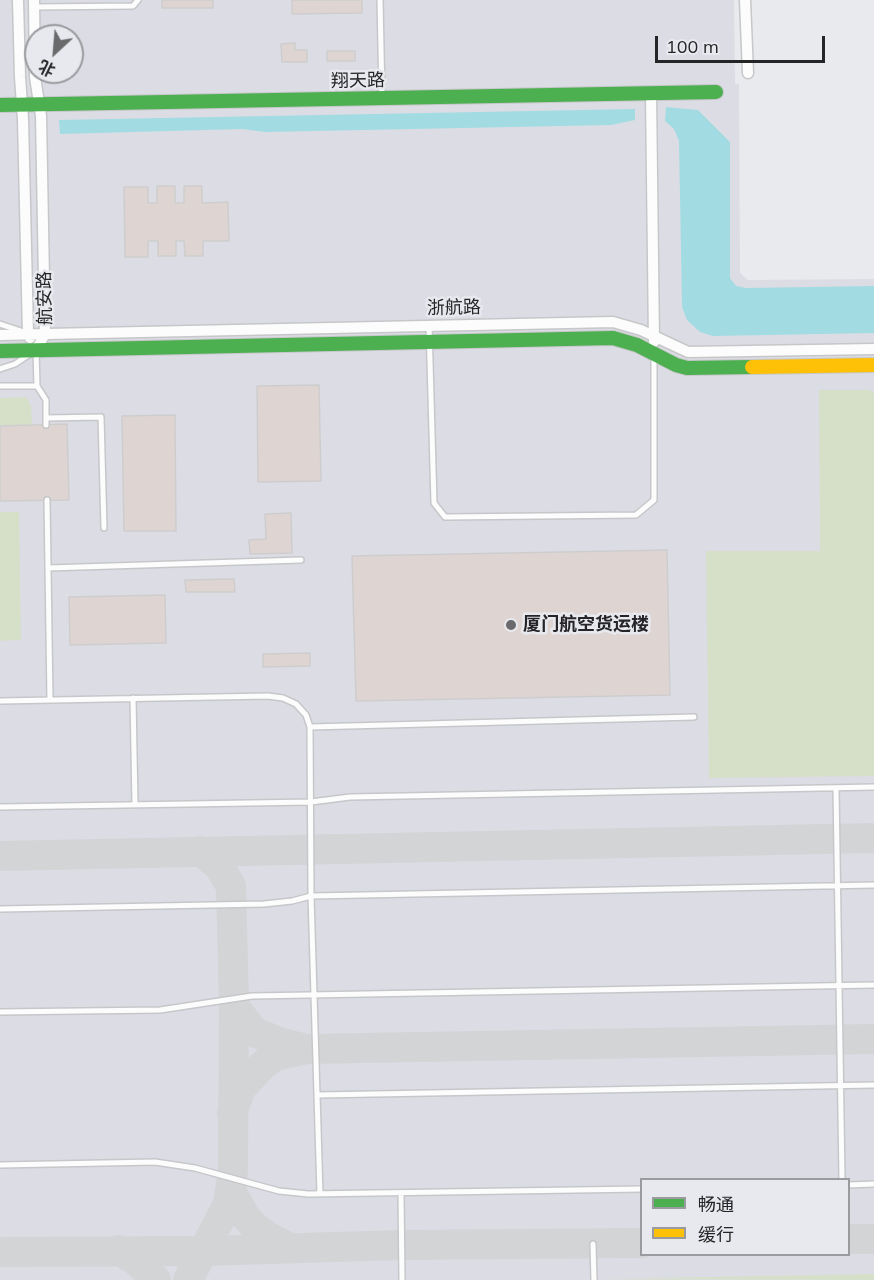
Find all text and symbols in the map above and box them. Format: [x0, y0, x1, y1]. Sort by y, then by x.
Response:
north arrow [24, 24, 84, 84]
scale bar [658, 24, 828, 62]
text: 100 m [666, 35, 719, 58]
text: 北 [35, 56, 59, 81]
street label: 翔天路 [331, 70, 385, 92]
street label: 航安路 [34, 271, 56, 325]
street label: 浙航路 [427, 297, 481, 319]
place label: 厦门航空货运楼 [523, 614, 649, 636]
marker: 厦门航空货运楼 [504, 618, 518, 632]
legend [640, 1178, 850, 1256]
text: 畅通 [698, 1193, 734, 1216]
text: 缓行 [698, 1223, 734, 1246]

